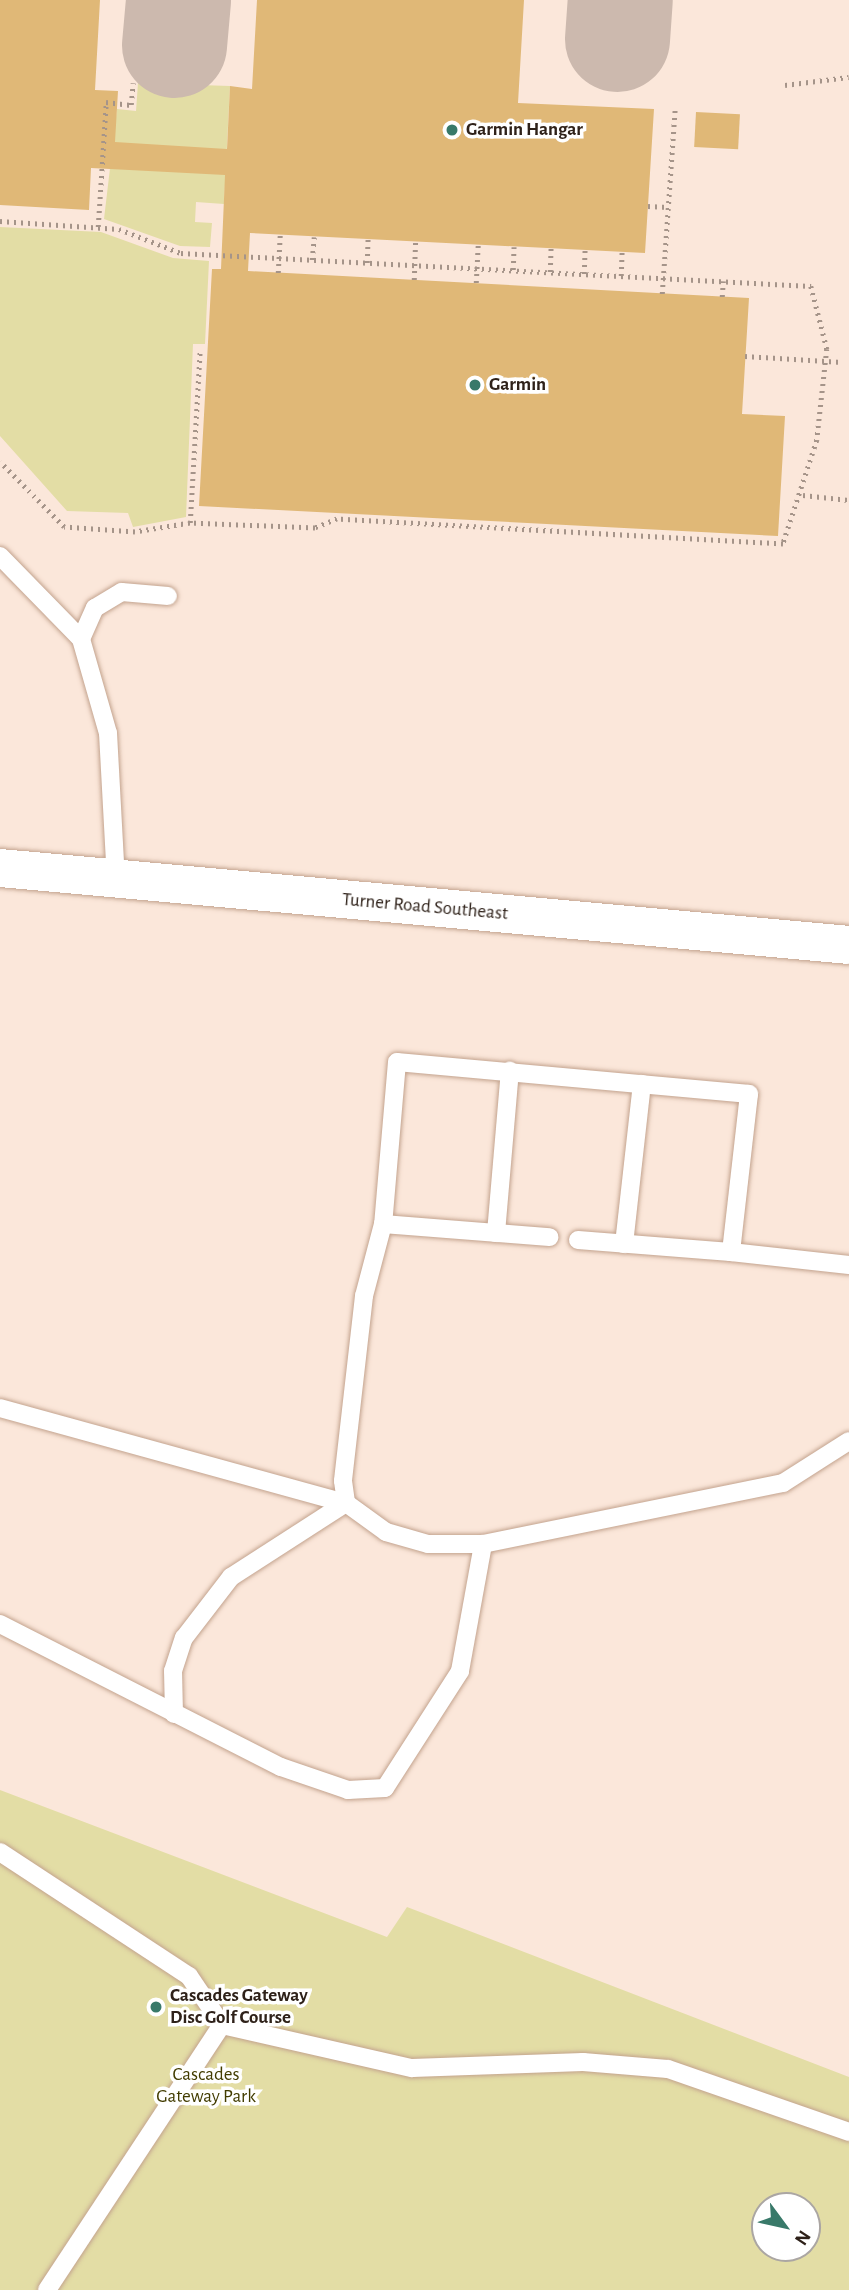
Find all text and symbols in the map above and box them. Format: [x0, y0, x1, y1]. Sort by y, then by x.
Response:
place label: Garmin Hangar [466, 119, 583, 141]
marker: Garmin Hangar [444, 122, 460, 138]
place label: Garmin [489, 374, 546, 396]
marker: Garmin [467, 377, 483, 393]
street label: Turner Road Southeast [341, 888, 509, 926]
place label: Cascades Gateway Disc Golf Course [170, 1985, 308, 2029]
marker: Cascades Gateway Disc Golf Course [148, 1999, 164, 2015]
park label: Cascades Gateway Park [156, 2064, 256, 2108]
north arrow [751, 2192, 821, 2262]
text: N [791, 2227, 814, 2248]

